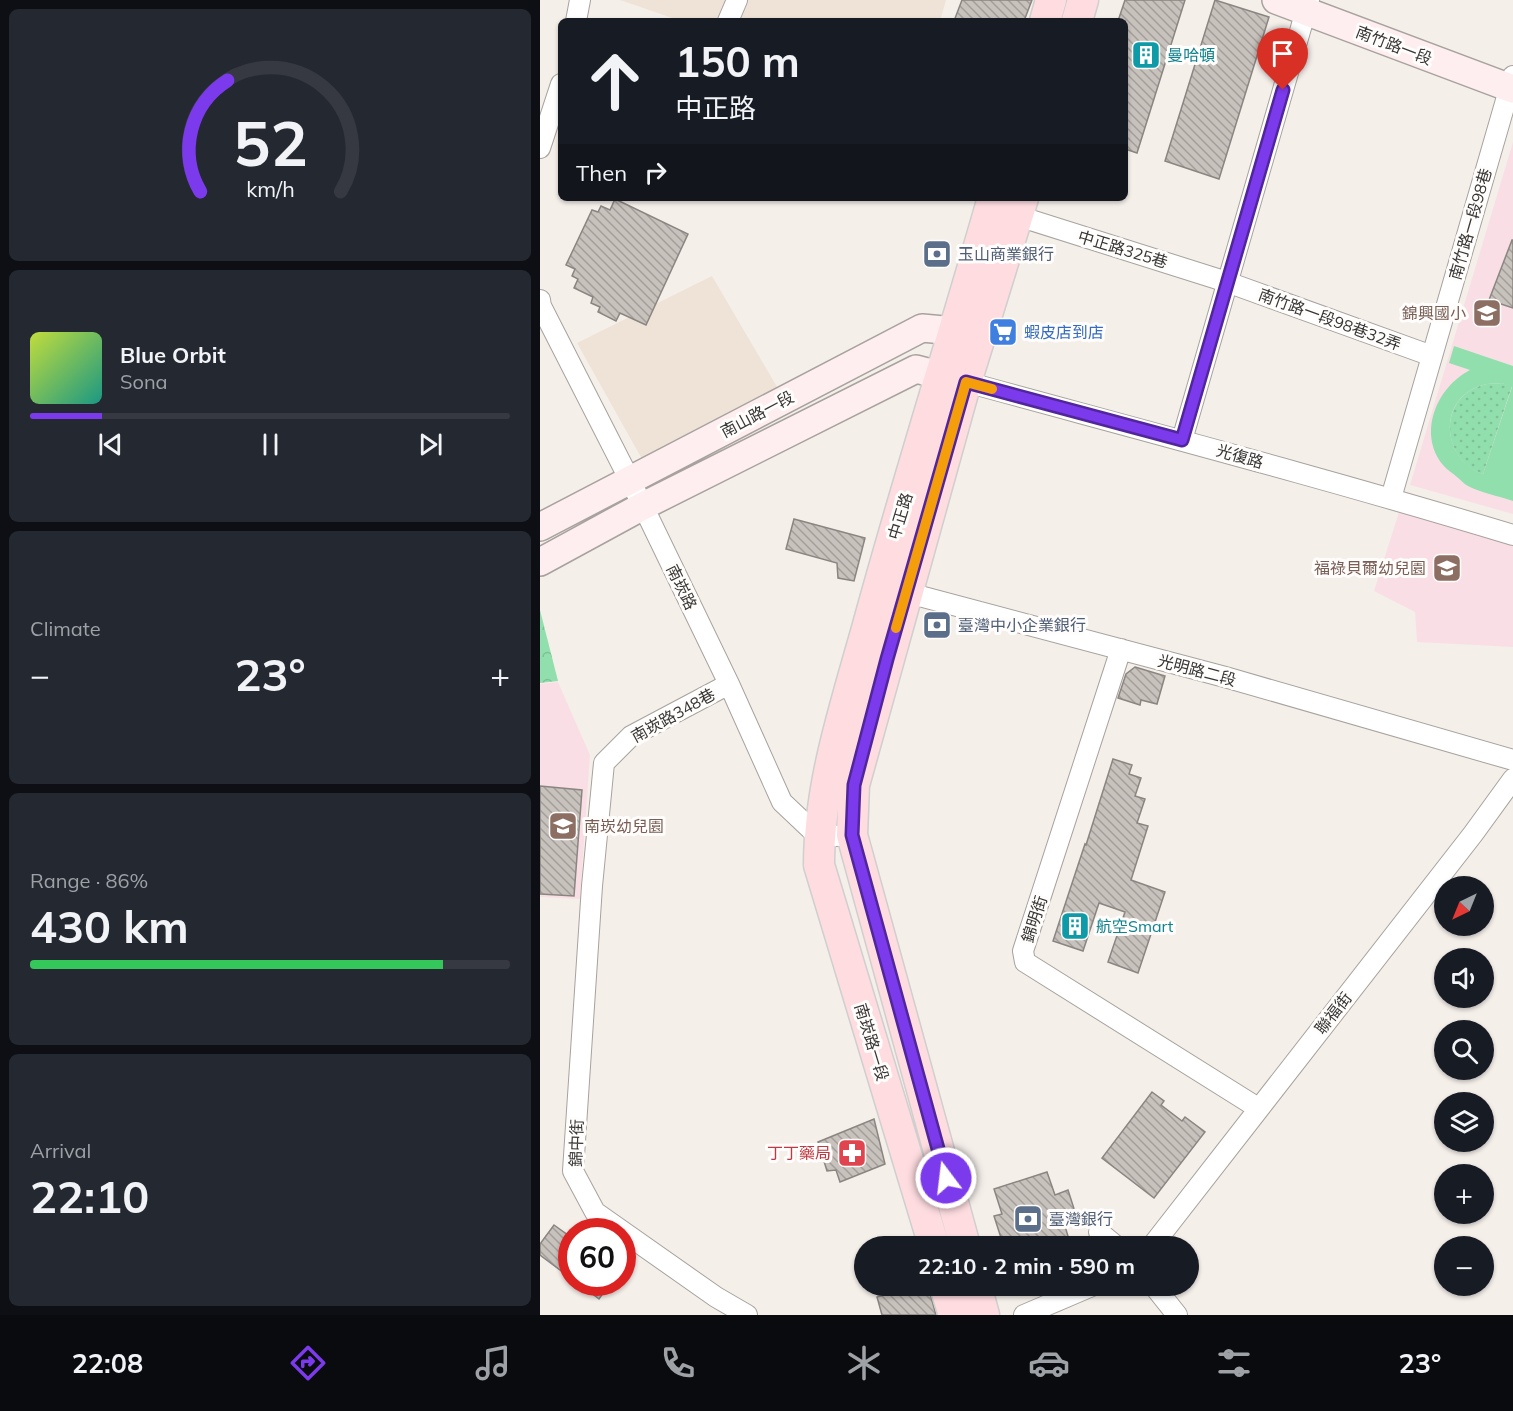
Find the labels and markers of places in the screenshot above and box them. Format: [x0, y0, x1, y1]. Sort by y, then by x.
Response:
pin [1257, 28, 1308, 90]
building icon: 曼哈頓 [1130, 39, 1162, 71]
place label: 曼哈頓 [1167, 45, 1215, 65]
bank icon: 玉山商業銀行 [921, 238, 953, 270]
place label: 玉山商業銀行 [958, 244, 1054, 264]
school or university icon: 錦興國小 [1471, 297, 1503, 329]
place label: 錦興國小 [1402, 303, 1466, 323]
supermarket icon: 蝦皮店到店 [987, 316, 1019, 348]
place label: 蝦皮店到店 [1024, 322, 1104, 342]
school or university icon: 福祿貝爾幼兒園 [1431, 552, 1463, 584]
place label: 福祿貝爾幼兒園 [1314, 558, 1426, 578]
bank icon: 臺灣中小企業銀行 [921, 609, 953, 641]
place label: 臺灣中小企業銀行 [958, 615, 1086, 635]
school or university icon: 南崁幼兒園 [547, 810, 579, 842]
place label: 南崁幼兒園 [584, 816, 664, 836]
building icon: 航空Smart [1059, 910, 1091, 942]
place label: 航空Smart [1096, 916, 1174, 936]
pharmacy icon: 丁丁藥局 [836, 1137, 868, 1169]
place label: 丁丁藥局 [767, 1143, 831, 1163]
bank icon: 臺灣銀行 [1012, 1203, 1044, 1235]
place label: 臺灣銀行 [1049, 1209, 1113, 1229]

